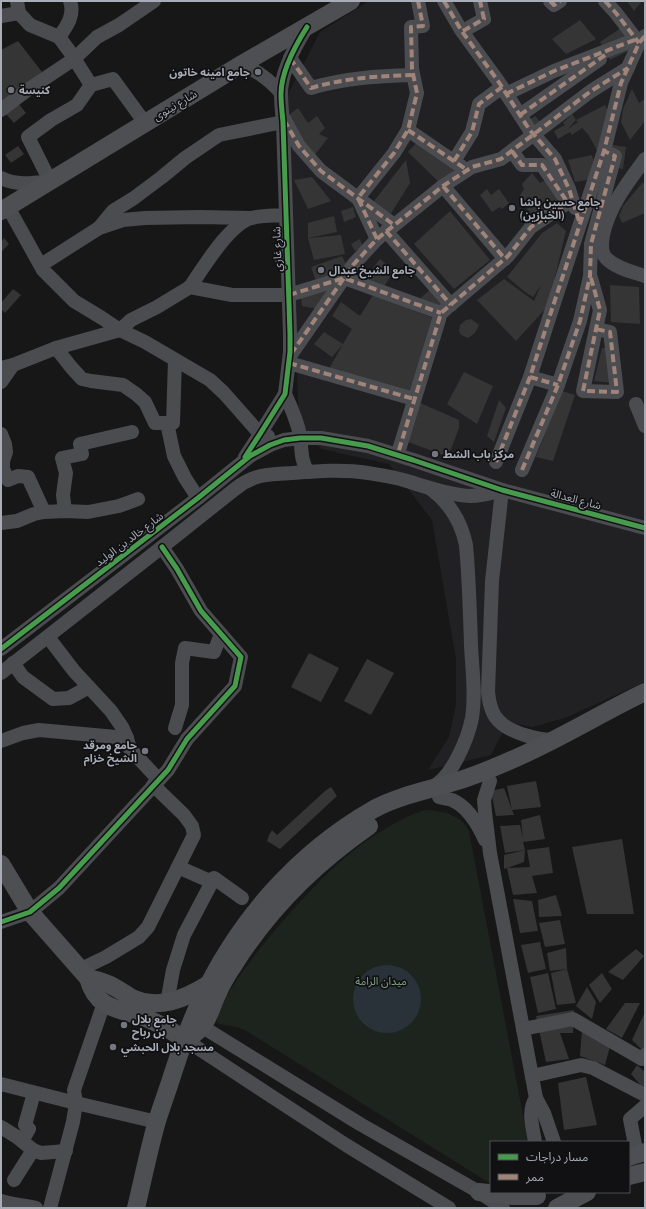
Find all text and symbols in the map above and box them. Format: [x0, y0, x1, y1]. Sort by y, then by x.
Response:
place label: جامع امينه خاتون [169, 65, 250, 81]
marker: جامع امينه خاتون [253, 67, 263, 77]
place label: كنيسة [19, 83, 51, 97]
marker: كنيسة [6, 85, 16, 95]
street label: شارع نينوى [151, 86, 200, 124]
place label: جامع حسين باشا (الخبازين) [520, 195, 601, 222]
marker: جامع حسين باشا (الخبازين) [507, 203, 517, 213]
street label: شارع غازي [269, 226, 287, 272]
place label: جامع الشيخ عبدال [329, 263, 415, 279]
marker: جامع الشيخ عبدال [316, 265, 326, 275]
place label: مركز باب الشط [443, 447, 514, 461]
marker: مركز باب الشط [430, 449, 440, 459]
street label: شارع العدالة [549, 486, 603, 514]
street label: شارع خالد بن الوليد [92, 509, 167, 570]
place label: جامع ومرقد الشيخ خزام [83, 738, 137, 767]
marker: جامع ومرقد الشيخ خزام [140, 746, 150, 756]
park label: ميدان الرامة [355, 974, 407, 988]
place label: جامع بلال بن رباح [132, 1012, 177, 1040]
marker: جامع بلال بن رباح [119, 1020, 129, 1030]
place label: مسجد بلال الحبشي [121, 1040, 214, 1057]
marker: مسجد بلال الحبشي [108, 1042, 118, 1052]
legend [490, 1141, 630, 1193]
text: مسار دراجات [526, 1149, 588, 1165]
text: ممر [525, 1169, 544, 1185]

